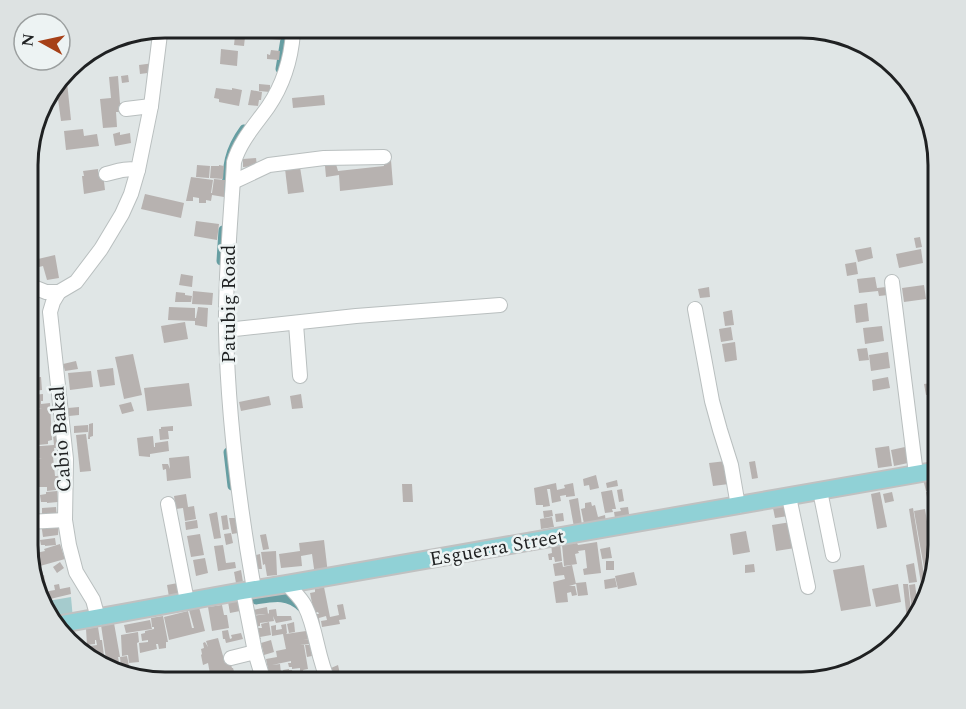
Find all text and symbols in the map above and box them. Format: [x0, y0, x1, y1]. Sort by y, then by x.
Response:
north arrow [12, 12, 72, 72]
text: N [15, 32, 41, 48]
street label: Patubig Road [214, 245, 244, 363]
street label: Cabio Bakal [42, 385, 80, 493]
street label: Esguerra Street [427, 521, 567, 575]

